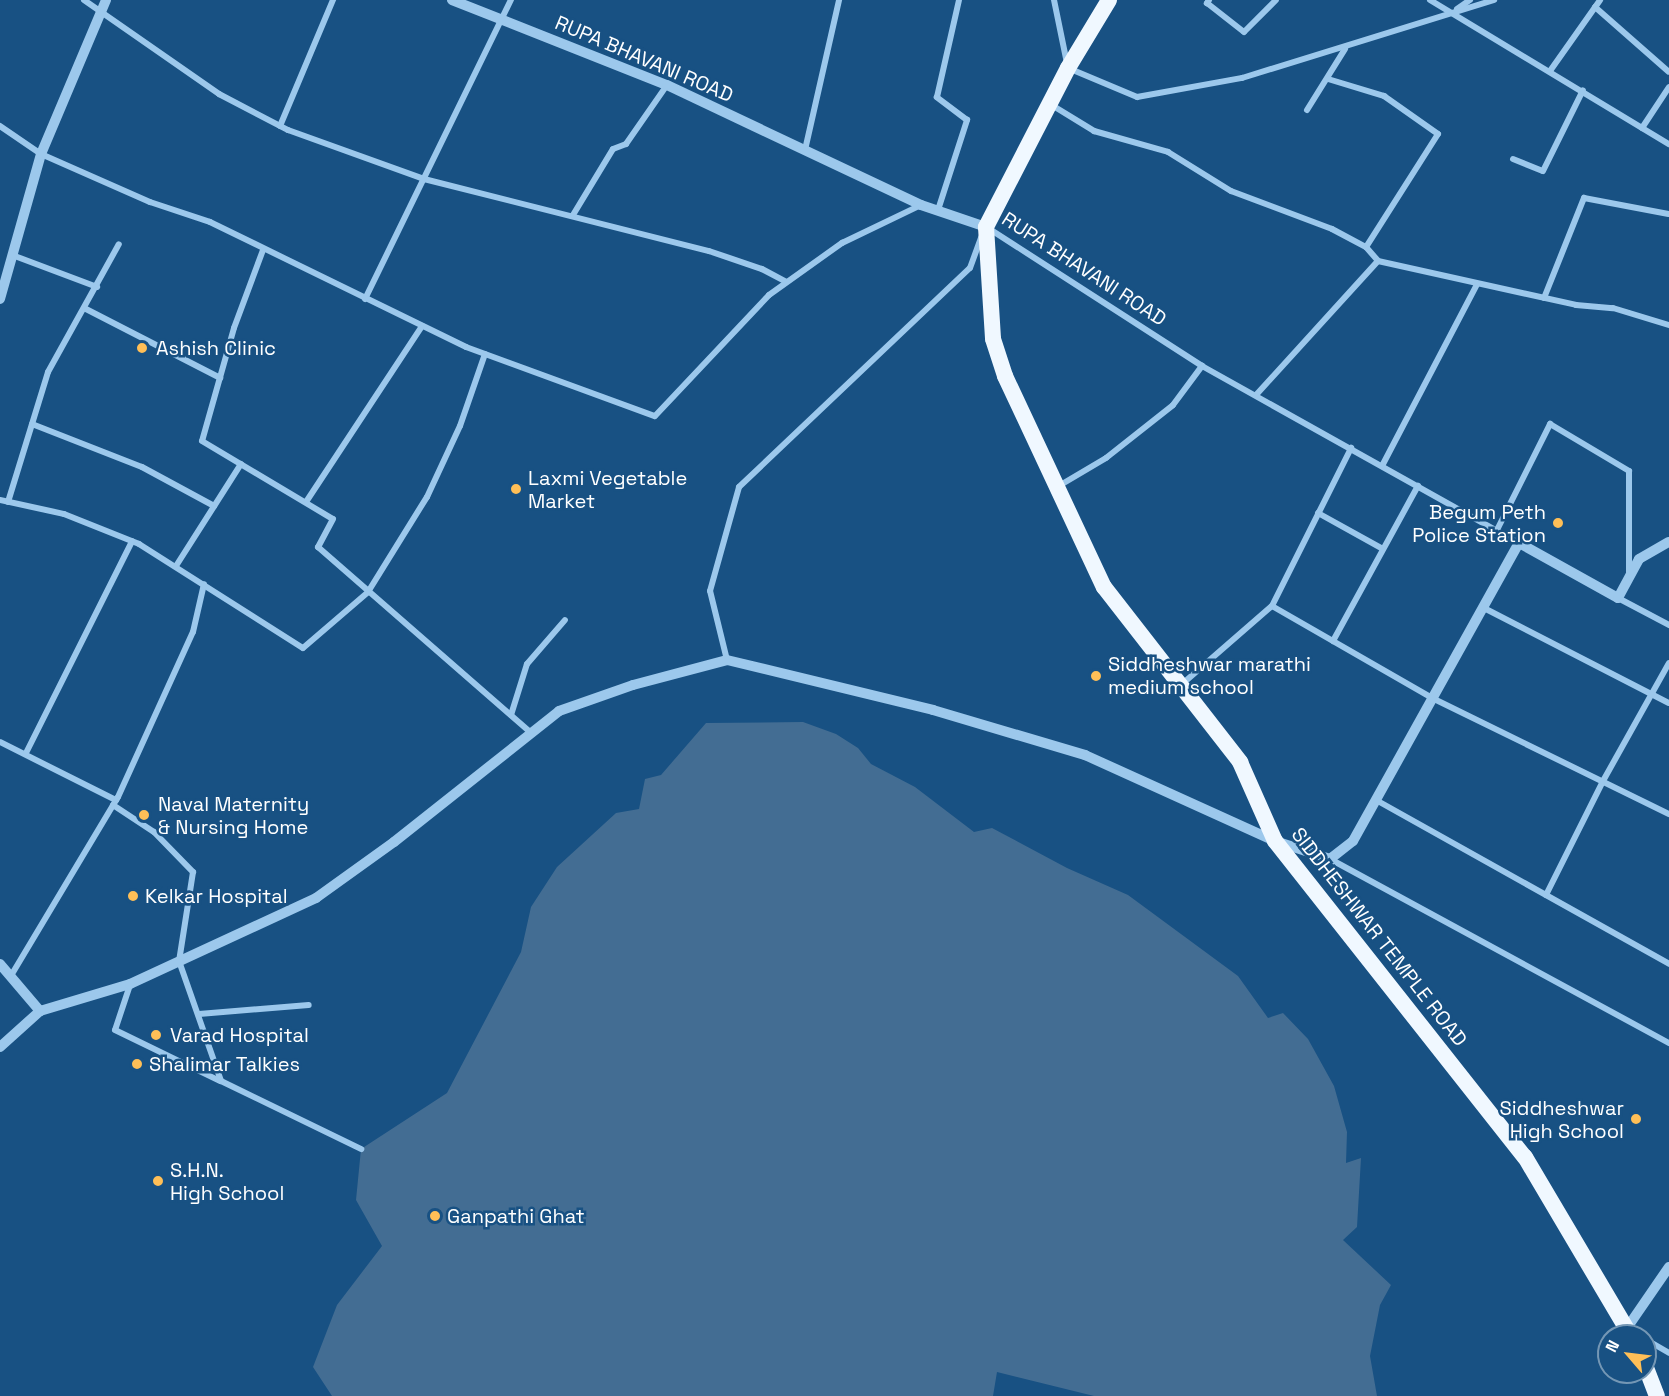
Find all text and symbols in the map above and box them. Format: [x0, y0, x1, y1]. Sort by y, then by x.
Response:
street label: RUPA BHAVANI ROAD [551, 11, 737, 107]
street label: RUPA BHAVANI ROAD [997, 207, 1171, 331]
place label: Ashish Clinic [156, 336, 276, 360]
marker: Ashish Clinic [133, 339, 151, 357]
place label: Laxmi Vegetable Market [528, 466, 688, 513]
marker: Laxmi Vegetable Market [509, 482, 523, 496]
place label: Begum Peth Police Station [1412, 500, 1546, 547]
marker: Begum Peth Police Station [1551, 516, 1565, 530]
place label: Siddheshwar marathi medium school [1108, 652, 1311, 699]
marker: Siddheshwar marathi medium school [1089, 669, 1103, 683]
place label: Naval Maternity & Nursing Home [158, 792, 309, 839]
marker: Naval Maternity & Nursing Home [135, 806, 153, 824]
street label: SIDDHESHWAR TEMPLE ROAD [1286, 823, 1472, 1051]
place label: Kelkar Hospital [145, 884, 288, 908]
marker: Kelkar Hospital [126, 889, 140, 903]
place label: Varad Hospital [170, 1023, 309, 1047]
marker: Varad Hospital [147, 1026, 165, 1044]
place label: Shalimar Talkies [149, 1052, 301, 1076]
marker: Shalimar Talkies [130, 1057, 144, 1071]
place label: Siddheshwar High School [1499, 1096, 1624, 1143]
marker: Siddheshwar High School [1629, 1112, 1643, 1126]
place label: S.H.N. High School [170, 1158, 284, 1205]
marker: S.H.N. High School [151, 1174, 165, 1188]
place label: Ganpathi Ghat [447, 1204, 585, 1228]
marker: Ganpathi Ghat [428, 1209, 442, 1223]
north arrow [1597, 1324, 1657, 1384]
text: N [1601, 1337, 1624, 1356]

